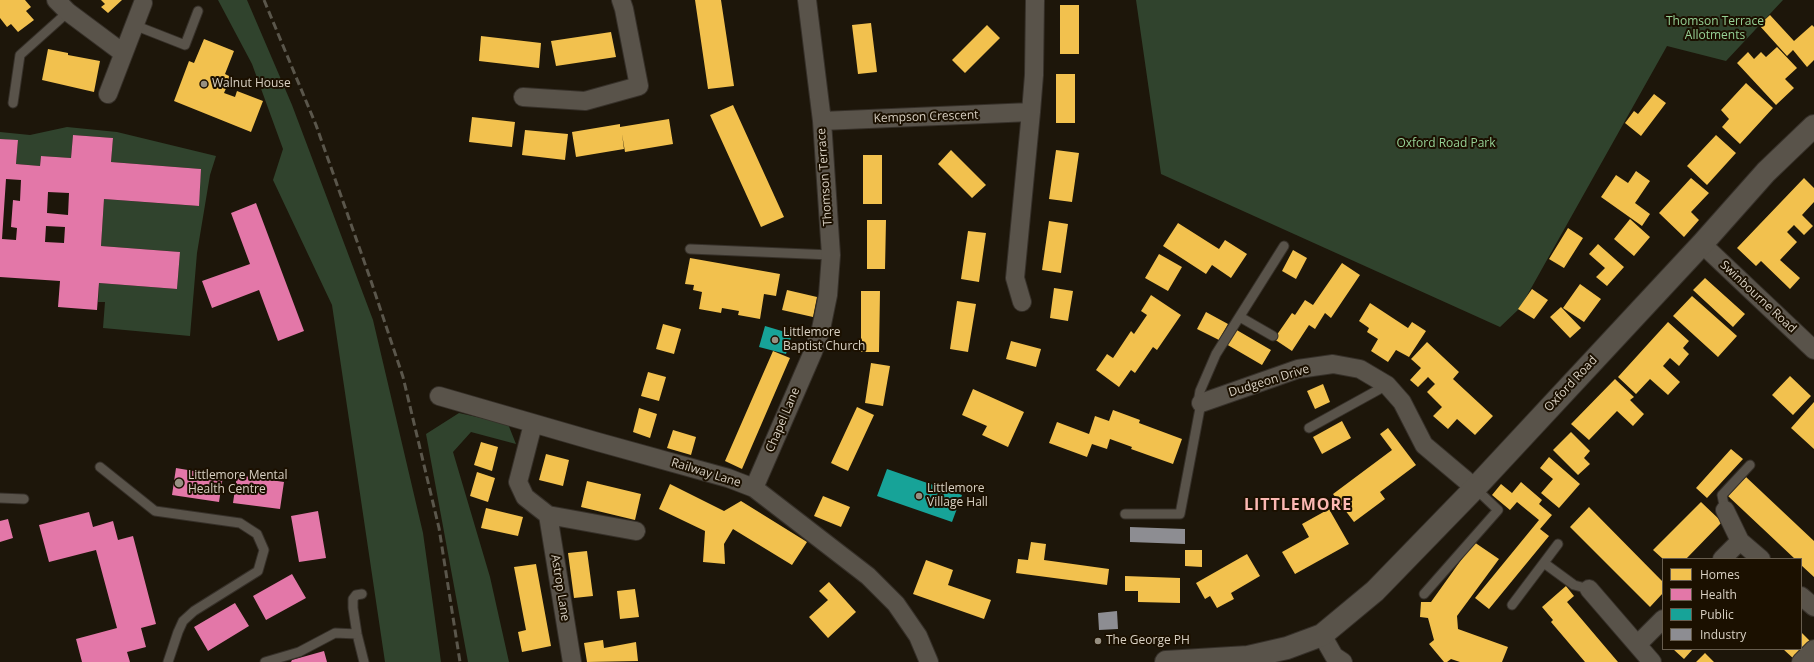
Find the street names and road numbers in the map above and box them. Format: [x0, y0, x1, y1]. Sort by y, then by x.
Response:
street label: Kempson Crescent [873, 108, 979, 126]
street label: Thomson Terrace [814, 128, 836, 226]
street label: Swinbourne Road [1717, 258, 1799, 336]
street label: Oxford Road [1542, 353, 1600, 415]
street label: Dudgeon Drive [1227, 362, 1311, 400]
street label: Chapel Lane [763, 386, 803, 454]
street label: Railway Lane [669, 456, 743, 490]
street label: Astrop Lane [548, 554, 572, 622]

